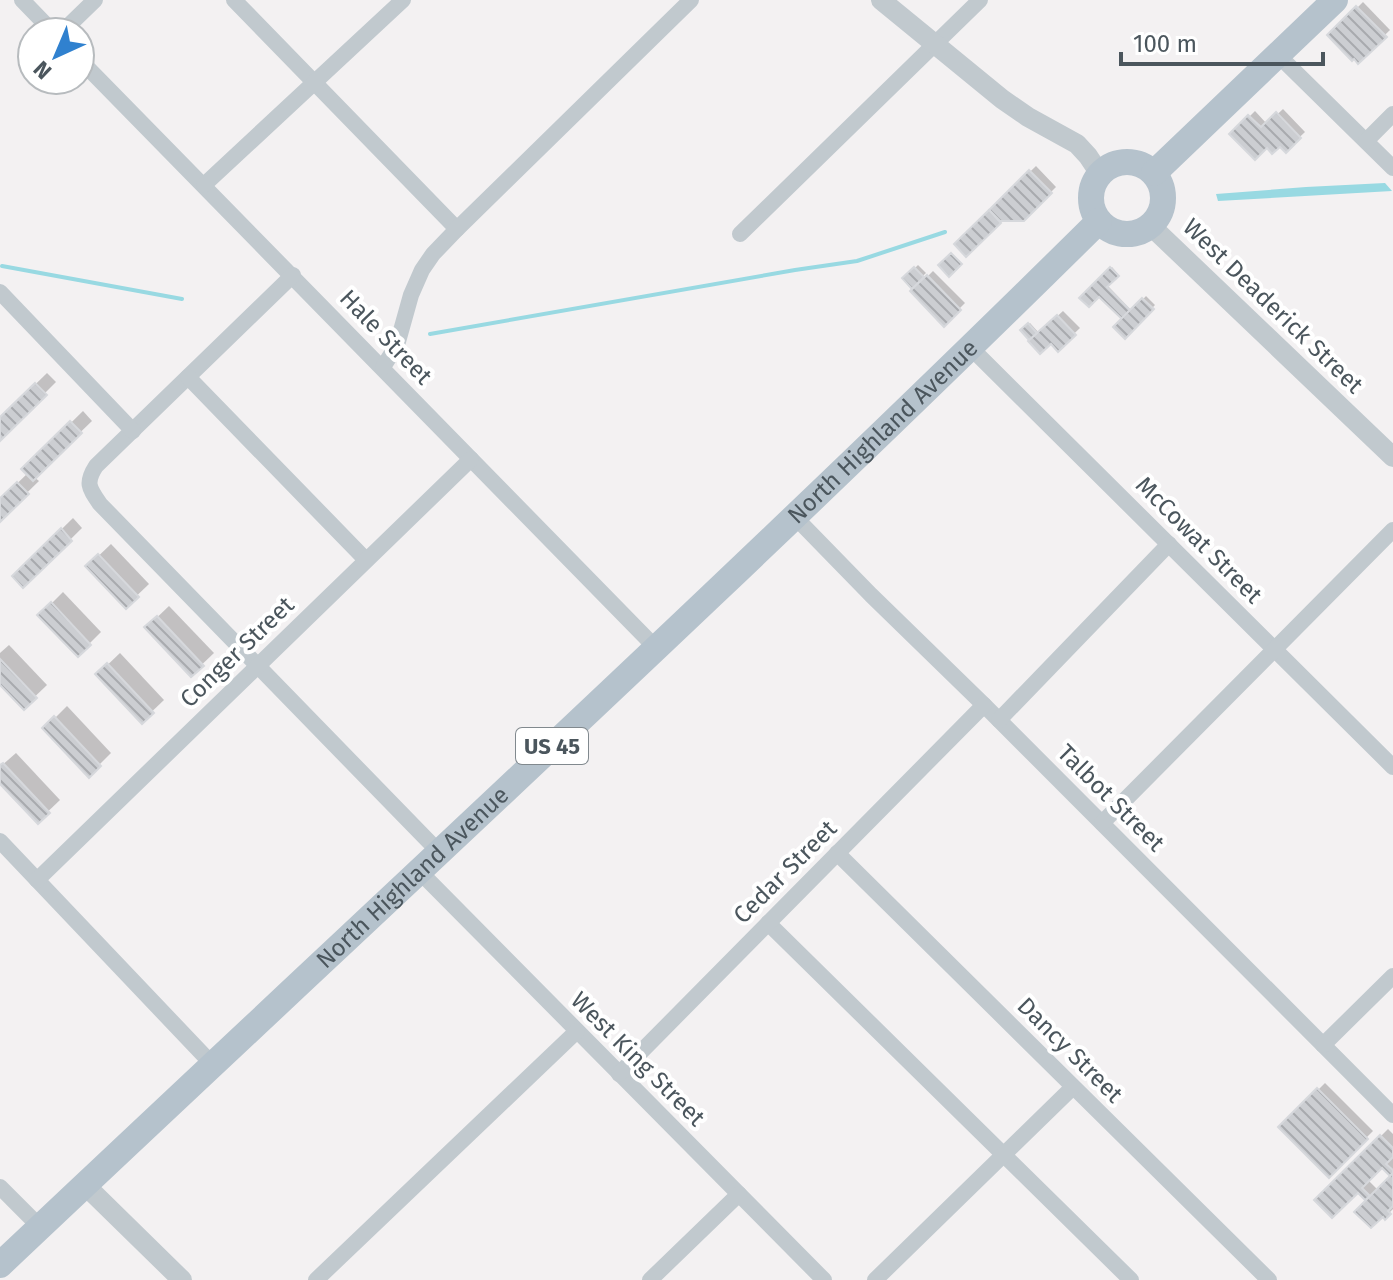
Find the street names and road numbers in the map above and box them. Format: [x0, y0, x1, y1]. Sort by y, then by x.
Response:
street label: West Deaderick Street [1177, 213, 1369, 399]
street label: Hale Street [334, 284, 438, 390]
street label: North Highland Avenue [782, 334, 984, 529]
street label: McCowat Street [1130, 471, 1268, 609]
street label: Conger Street [174, 591, 300, 713]
road number: US 45 [516, 728, 588, 764]
street label: Talbot Street [1052, 739, 1170, 857]
street label: North Highland Avenue [311, 781, 514, 974]
street label: Cedar Street [728, 814, 843, 929]
street label: West King Street [565, 986, 711, 1132]
street label: Dancy Street [1012, 992, 1129, 1109]

